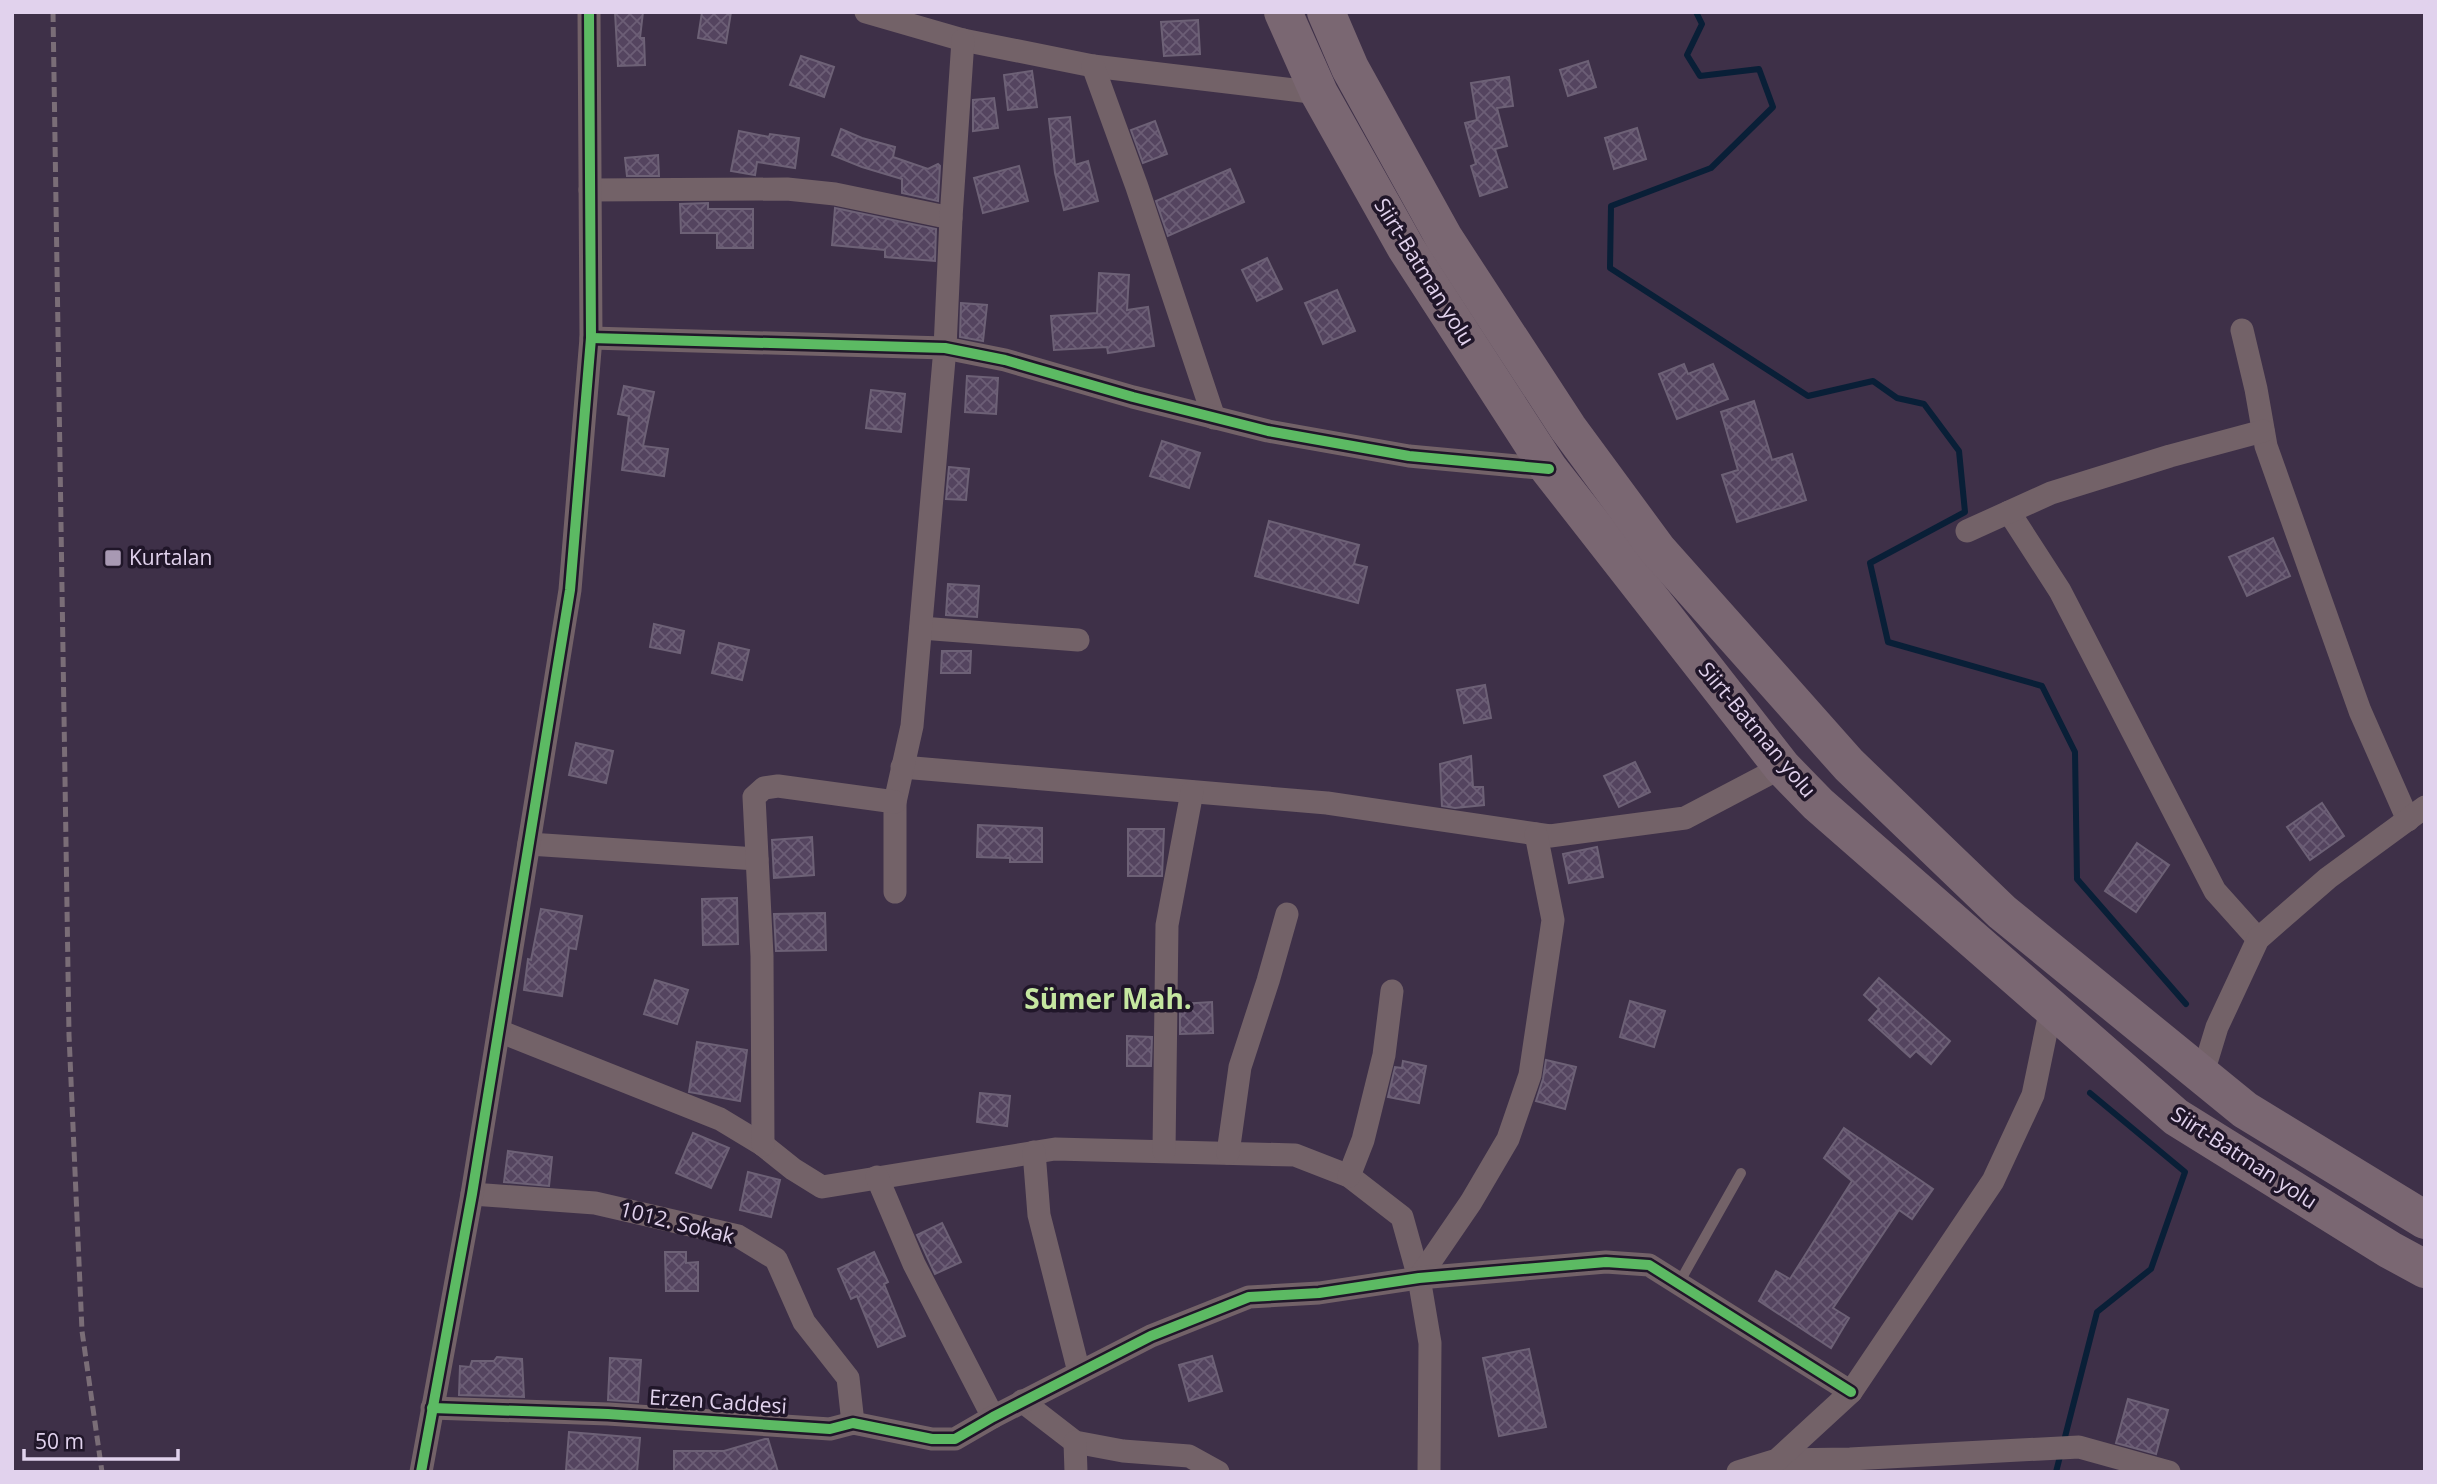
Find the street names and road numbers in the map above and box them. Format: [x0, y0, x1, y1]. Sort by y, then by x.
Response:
street label: Siirt-Batman yolu [1368, 193, 1481, 350]
street label: Siirt-Batman yolu [1693, 656, 1823, 803]
street label: Siirt-Batman yolu [2166, 1100, 2323, 1215]
street label: 1012. Sokak [617, 1194, 737, 1250]
street label: Erzen Caddesi [648, 1382, 788, 1420]

